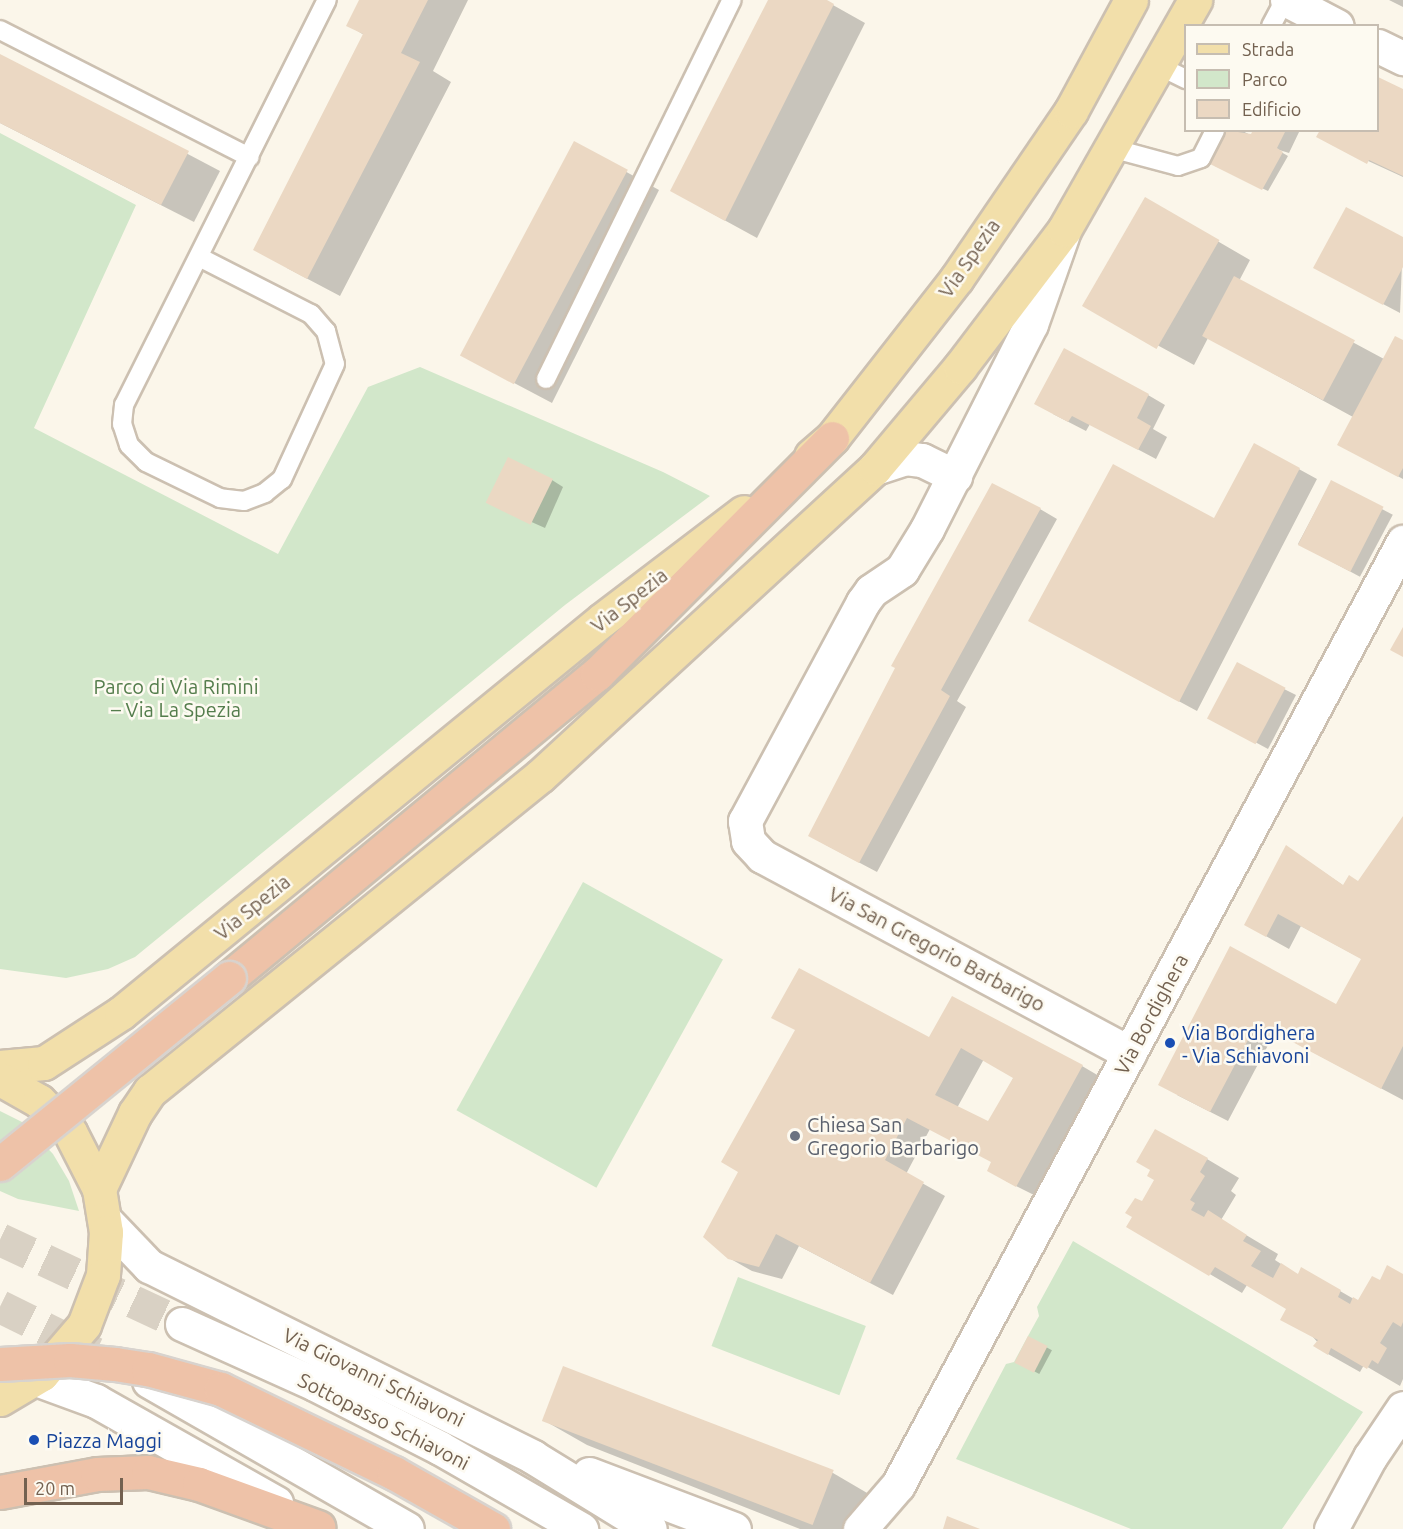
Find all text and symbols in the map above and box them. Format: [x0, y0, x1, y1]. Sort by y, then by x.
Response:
legend [1184, 24, 1379, 132]
text: Strada [1242, 39, 1294, 59]
text: Parco [1242, 69, 1288, 89]
text: Edificio [1242, 99, 1301, 119]
street label: Via Spezia [933, 214, 1005, 302]
street label: Via Spezia [586, 563, 672, 637]
park label: Parco di Via Rimini – Via La Spezia [93, 675, 259, 722]
street label: Via Spezia [209, 869, 295, 945]
street label: Via San Gregorio Barbarigo [825, 882, 1049, 1016]
street label: Via Bordighera [1109, 949, 1193, 1079]
place label: Via Bordighera - Via Schiavoni [1182, 1020, 1315, 1067]
marker: Via Bordighera - Via Schiavoni [1163, 1036, 1177, 1050]
place label: Chiesa San Gregorio Barbarigo [807, 1112, 979, 1159]
marker: Chiesa San Gregorio Barbarigo [788, 1129, 802, 1143]
street label: Via Giovanni Schiavoni [279, 1323, 469, 1431]
street label: Sottopasso Schiavoni [294, 1367, 474, 1475]
place label: Piazza Maggi [46, 1428, 162, 1452]
marker: Piazza Maggi [27, 1433, 41, 1447]
scale bar [27, 1466, 126, 1504]
text: 20 m [35, 1478, 75, 1498]

